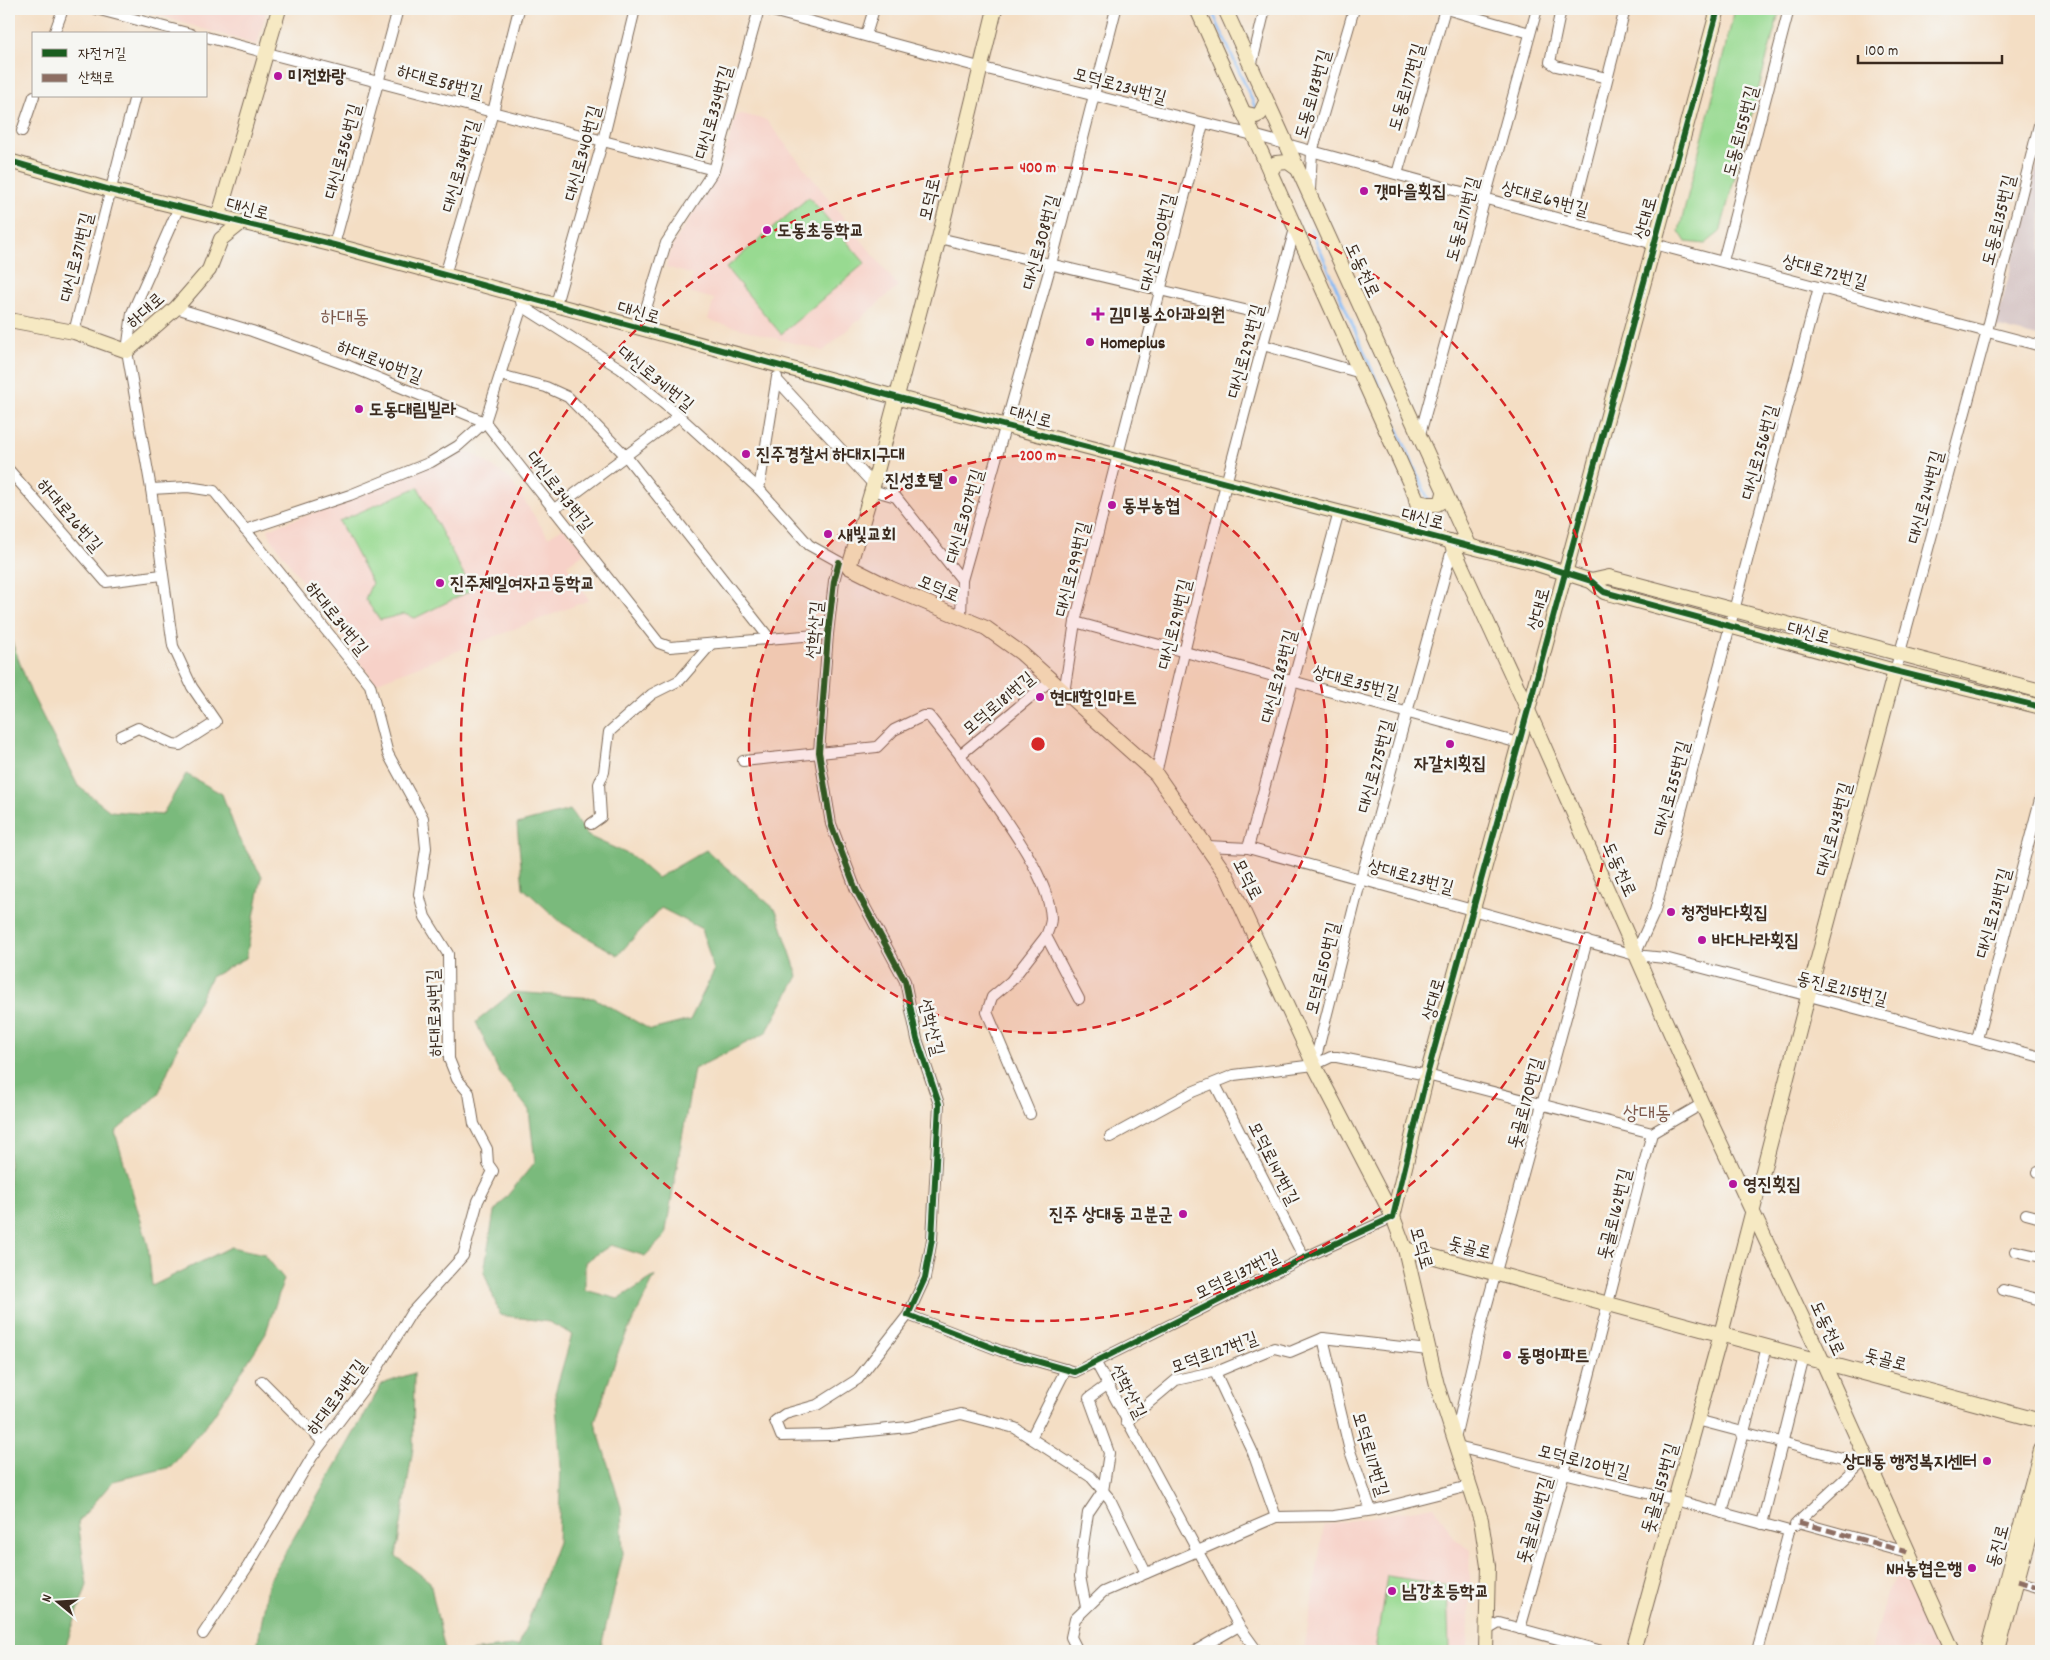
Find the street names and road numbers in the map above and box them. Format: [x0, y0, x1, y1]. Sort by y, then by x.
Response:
street label: 도동로177번길 [1384, 40, 1433, 134]
street label: 도동로183번길 [1290, 47, 1339, 142]
street label: 하대로58번길 [394, 60, 486, 107]
street label: 대신로334번길 [690, 63, 741, 162]
street label: 모덕로234번길 [1070, 63, 1169, 112]
street label: 도동로155번길 [1718, 83, 1767, 180]
street label: 대신로356번길 [320, 101, 369, 202]
street label: 대신로340번길 [560, 103, 609, 204]
street label: 대신로348번길 [437, 117, 488, 216]
street label: 도동로135번길 [1977, 172, 2024, 269]
street label: 도동로171번길 [1441, 174, 1488, 265]
street label: 모덕로 [914, 176, 949, 224]
street label: 상대로69번길 [1498, 177, 1591, 224]
street label: 대신로300번길 [1135, 191, 1184, 294]
street label: 대신로308번길 [1018, 192, 1067, 293]
street label: 대신로 [223, 193, 272, 228]
street label: 상대로 [1630, 194, 1665, 243]
street label: 대신로371번길 [55, 210, 102, 305]
street label: 도동천로 [1337, 240, 1384, 303]
street label: 상대로72번길 [1779, 250, 1870, 297]
street label: 하대로 [122, 288, 171, 336]
street label: 대신로 [614, 296, 663, 332]
street label: 대신로292번길 [1223, 301, 1272, 401]
street label: 하대로40번길 [333, 336, 426, 391]
street label: 대신로341번길 [611, 341, 698, 419]
street label: 대신로 [1006, 401, 1055, 436]
street label: 대신로256번길 [1737, 402, 1786, 503]
street label: 대신로343번길 [519, 447, 598, 538]
street label: 대신로244번길 [1903, 448, 1952, 547]
street label: 대신로307번길 [941, 466, 992, 567]
street label: 하대로26번길 [29, 475, 107, 559]
street label: 대신로 [1398, 503, 1447, 538]
street label: 대신로299번길 [1051, 519, 1098, 620]
street label: 모덕로 [913, 570, 963, 610]
street label: 대신로291번길 [1153, 576, 1200, 672]
street label: 하대로34번길 [298, 578, 373, 662]
street label: 상대로 [1523, 585, 1558, 634]
street label: 선학산길 [802, 600, 832, 660]
street label: 대신로 [1784, 617, 1833, 652]
street label: 대신로283번길 [1256, 627, 1305, 726]
street label: 상대로35번길 [1309, 661, 1402, 708]
street label: 모덕로181번길 [958, 667, 1042, 743]
street label: 대신로275번길 [1353, 717, 1402, 816]
street label: 대신로255번길 [1649, 738, 1698, 839]
street label: 대신로243번길 [1811, 780, 1860, 879]
street label: 도동천로 [1595, 838, 1641, 902]
street label: 모덕로 [1225, 855, 1267, 905]
street label: 상대로23번길 [1364, 855, 1457, 902]
street label: 대신로231번길 [1971, 865, 2020, 961]
street label: 모덕로150번길 [1301, 919, 1348, 1017]
street label: 동진로215번길 [1793, 967, 1890, 1014]
street label: 하대로34번길 [422, 968, 451, 1057]
street label: 상대로 [1417, 975, 1453, 1024]
street label: 선학산길 [910, 996, 949, 1059]
street label: 돗골로170번길 [1503, 1055, 1552, 1152]
street label: 모덕로147번길 [1240, 1118, 1304, 1211]
street label: 돗골로162번길 [1593, 1166, 1640, 1263]
street label: 모덕로 [1402, 1224, 1438, 1273]
street label: 돗골로 [1445, 1232, 1494, 1267]
street label: 모덕로137번길 [1192, 1245, 1285, 1307]
street label: 도동천로 [1802, 1298, 1849, 1361]
street label: 모덕로127번길 [1168, 1327, 1262, 1382]
street label: 돗골로 [1861, 1344, 1910, 1379]
street label: 하대로34번길 [302, 1355, 374, 1441]
street label: 선학산길 [1102, 1361, 1151, 1424]
street label: 모덕로117번길 [1344, 1409, 1393, 1501]
street label: 모덕로120번길 [1535, 1440, 1633, 1487]
street label: 돗골로153번길 [1637, 1440, 1686, 1537]
street label: 돗골로161번길 [1512, 1474, 1561, 1567]
street label: 동진로 [1982, 1522, 2017, 1571]

